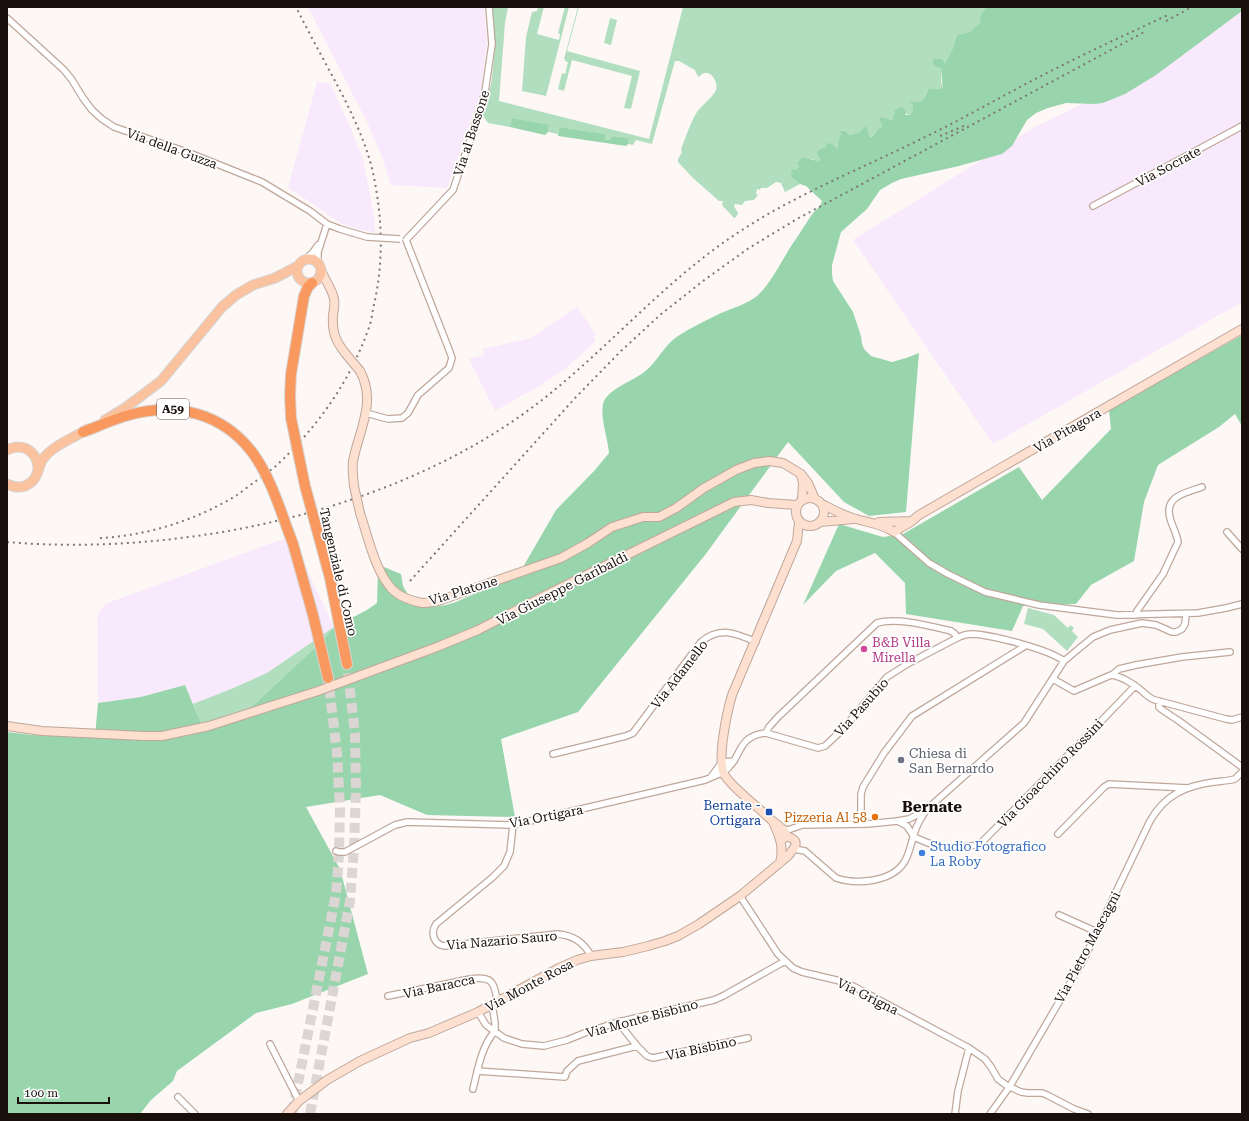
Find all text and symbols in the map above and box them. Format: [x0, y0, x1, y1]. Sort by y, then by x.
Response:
street label: Via al Bassone [451, 88, 492, 178]
street label: Via della Guzza [125, 125, 219, 172]
street label: Via Socrate [1133, 143, 1203, 190]
road number: A59 [157, 399, 189, 419]
street label: Via Pitagora [1031, 405, 1104, 456]
street label: Tangenziale di Como [317, 507, 361, 637]
street label: Via Giuseppe Garibaldi [494, 549, 630, 628]
street label: Via Platone [427, 573, 499, 608]
place label: B&B Villa Mirella [872, 635, 930, 665]
street label: Via Adamello [648, 637, 711, 712]
marker: B&B Villa Mirella [859, 644, 869, 654]
street label: Via Pasubio [831, 675, 892, 740]
street label: Via Gioacchino Rossini [995, 716, 1106, 831]
place label: Chiesa di San Bernardo [909, 746, 994, 776]
marker: Chiesa di San Bernardo [896, 755, 906, 765]
place label: Bernate - Ortigara [704, 798, 761, 828]
district label: Bernate [902, 798, 962, 816]
street label: Via Ortigara [508, 802, 584, 831]
marker: Bernate - Ortigara [764, 807, 774, 817]
place label: Pizzeria Al 58 [784, 810, 867, 825]
marker: Pizzeria Al 58 [870, 812, 880, 822]
place label: Studio Fotografico La Roby [930, 839, 1046, 869]
marker: Studio Fotografico La Roby [917, 848, 927, 858]
street label: Via Pietro Mascagni [1052, 889, 1123, 1006]
street label: Via Nazario Sauro [446, 928, 558, 953]
street label: Via Monte Rosa [483, 956, 576, 1015]
street label: Via Baracca [402, 972, 476, 1001]
street label: Via Grigna [835, 975, 901, 1018]
street label: Via Monte Bisbino [584, 996, 700, 1041]
street label: Via Bisbino [665, 1034, 738, 1063]
scale bar [18, 1079, 109, 1105]
text: 100 m [24, 1086, 58, 1100]

